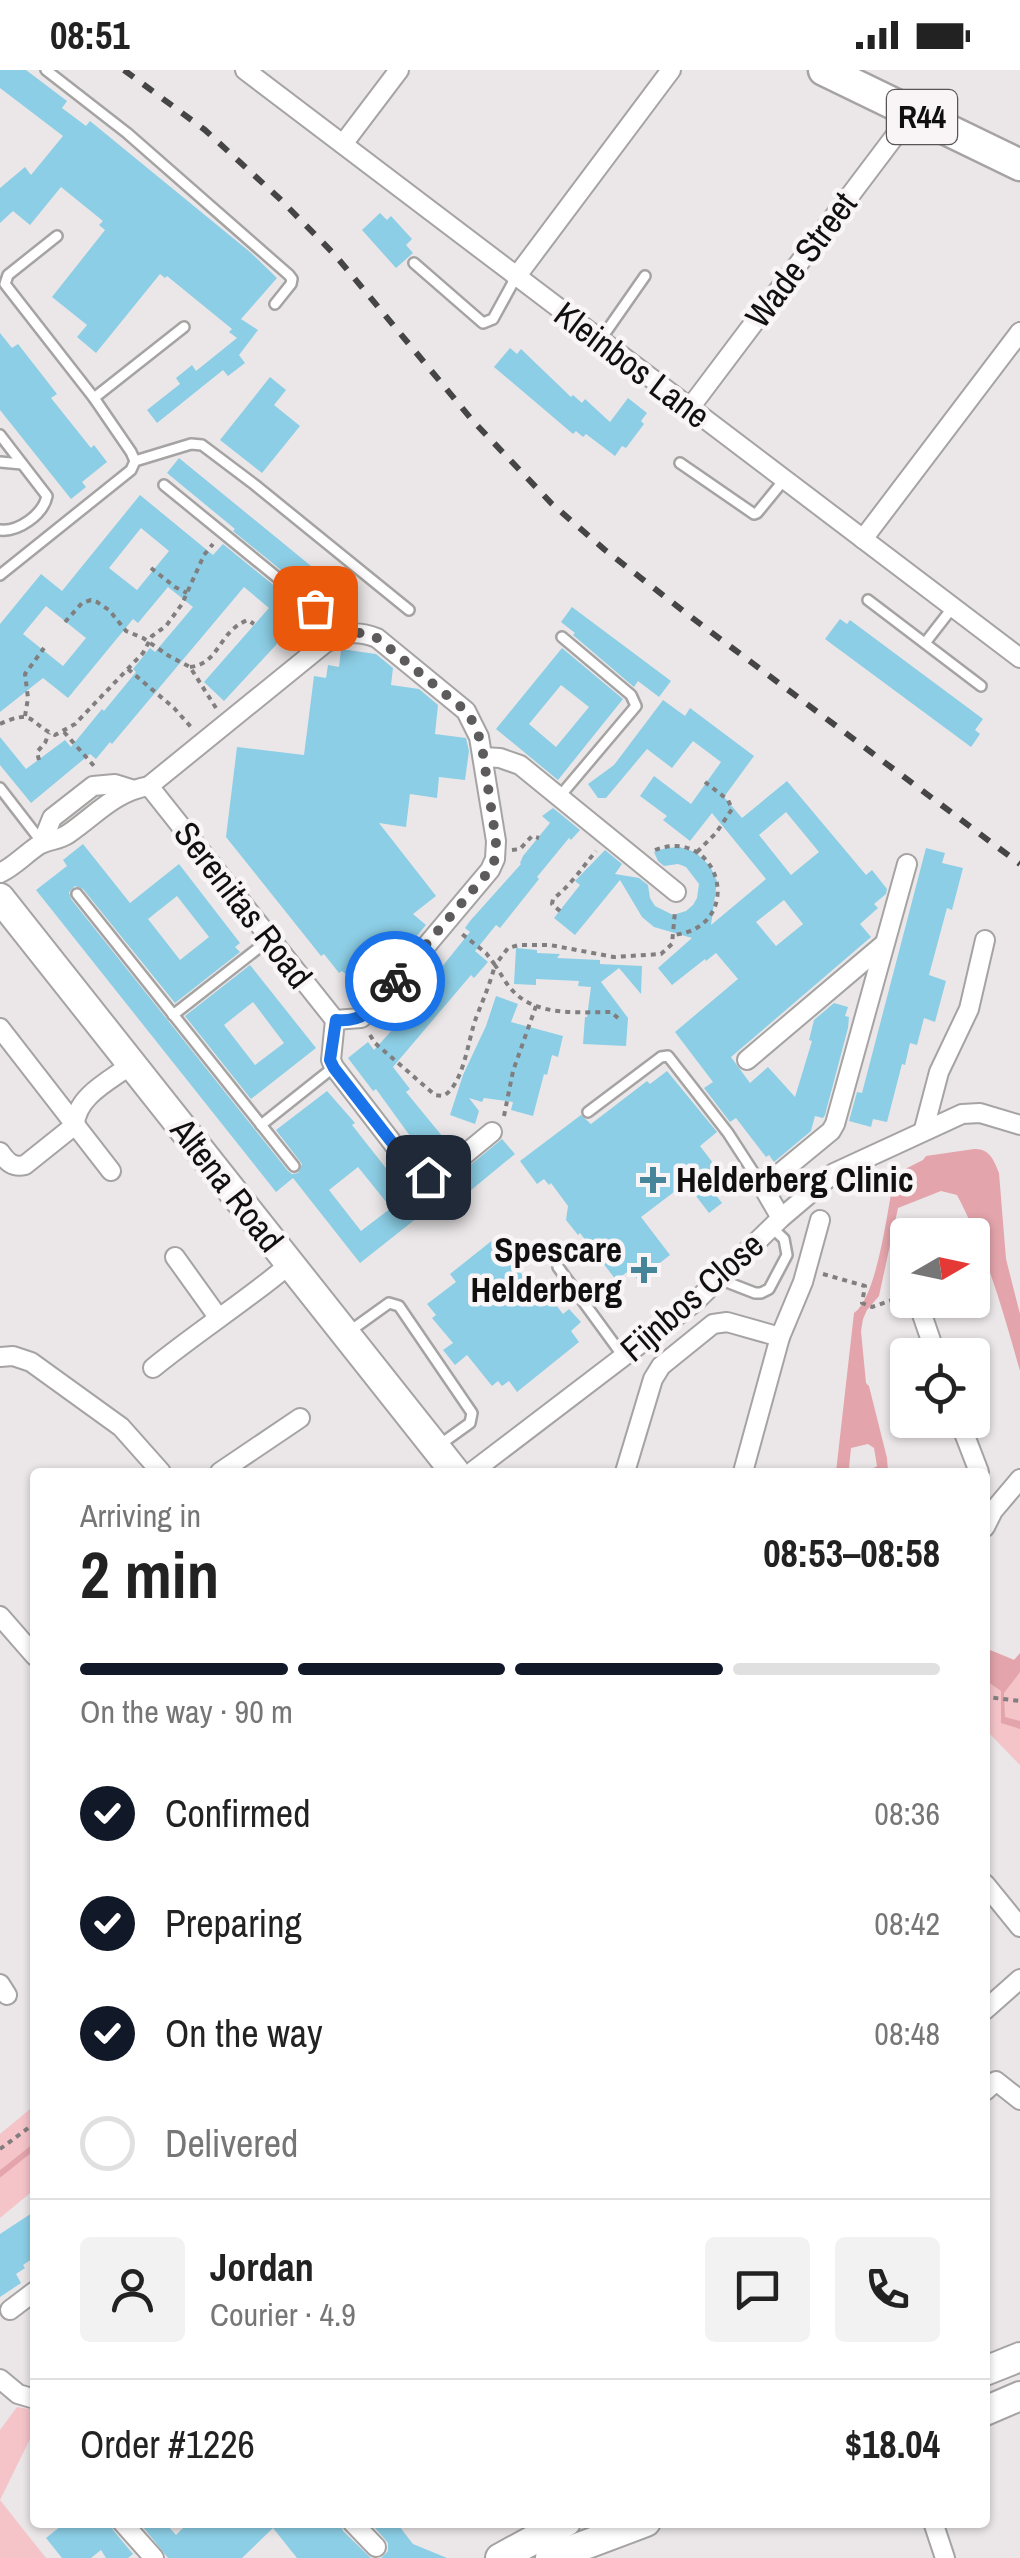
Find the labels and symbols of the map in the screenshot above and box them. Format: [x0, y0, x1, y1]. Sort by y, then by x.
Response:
road number: R44 [887, 90, 957, 144]
street label: Wade Street [734, 182, 867, 337]
street label: Kleinbos Lane [545, 291, 720, 439]
pin [273, 566, 358, 651]
street label: Serenitas Road [163, 812, 323, 998]
courier [345, 931, 445, 1031]
street label: Altena Road [160, 1107, 295, 1261]
pin [386, 1135, 471, 1220]
place label: Helderberg Clinic [676, 1156, 914, 1203]
marker: Helderberg Clinic [640, 1167, 666, 1193]
north arrow [890, 1218, 990, 1318]
street label: Fijnbos Close [610, 1221, 773, 1372]
place label: Spescare Helderberg [470, 1226, 622, 1313]
marker: Spescare Helderberg [631, 1257, 657, 1283]

